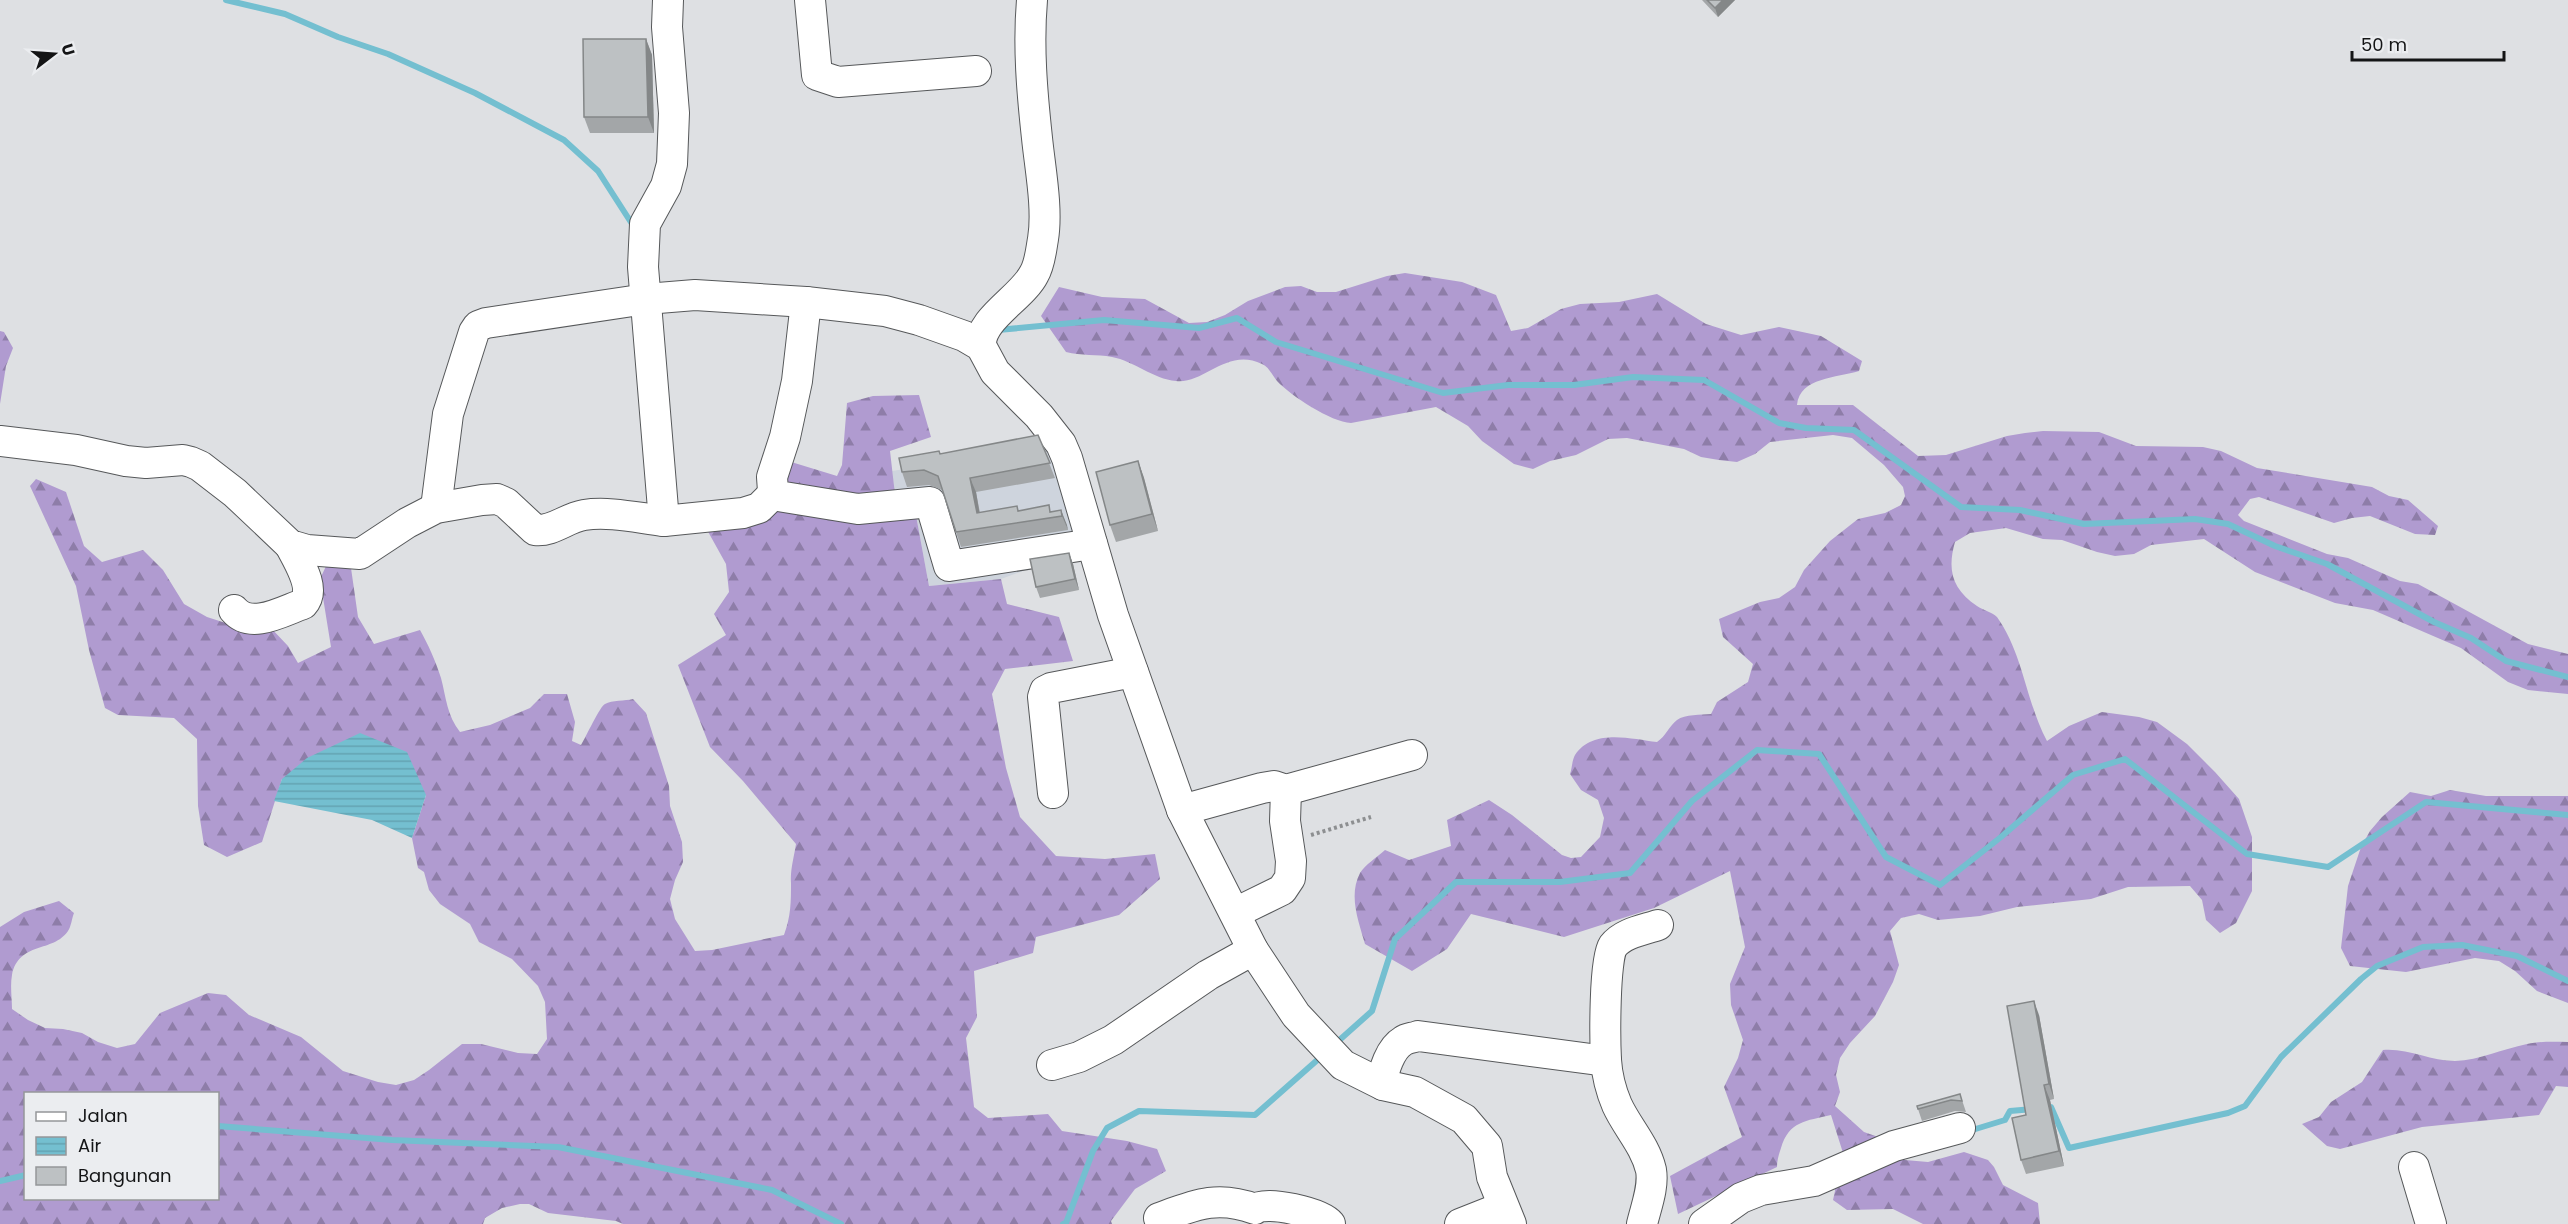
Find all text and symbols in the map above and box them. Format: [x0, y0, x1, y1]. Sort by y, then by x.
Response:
north arrow [24, 24, 84, 84]
scale bar [2352, 24, 2504, 62]
text: 50 m [2361, 32, 2407, 57]
text: U [55, 41, 81, 59]
legend [24, 1092, 219, 1200]
text: Jalan [78, 1103, 128, 1128]
text: Air [78, 1133, 102, 1158]
text: Bangunan [78, 1163, 172, 1188]

